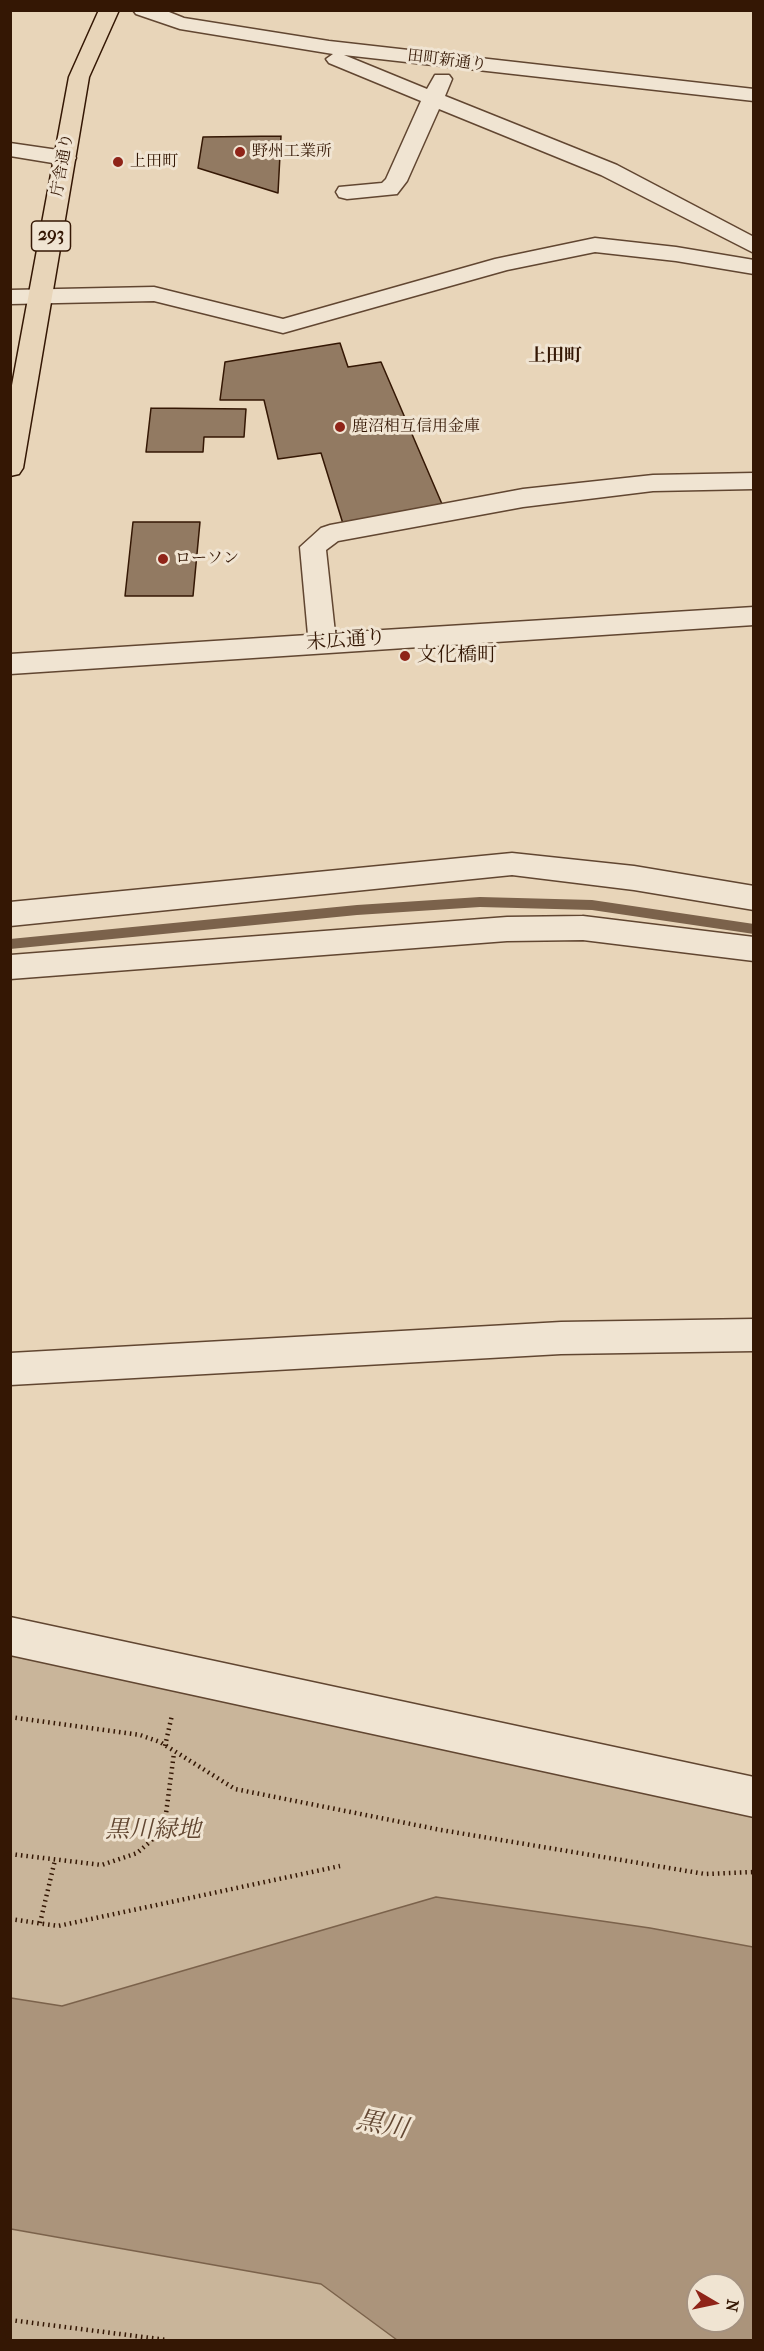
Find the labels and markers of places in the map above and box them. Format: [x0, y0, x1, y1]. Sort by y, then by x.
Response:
place label: 野州工業所 [252, 142, 332, 162]
marker: 野州工業所 [233, 145, 247, 159]
place label: 上田町 [130, 152, 178, 172]
marker: 上田町 [111, 155, 125, 169]
place label: 鹿沼相互信用金庫 [352, 417, 480, 437]
marker: 鹿沼相互信用金庫 [333, 420, 347, 434]
place label: ローソン [175, 549, 239, 569]
marker: ローソン [156, 552, 170, 566]
place label: 文化橋町 [417, 644, 497, 668]
marker: 文化橋町 [398, 649, 412, 663]

